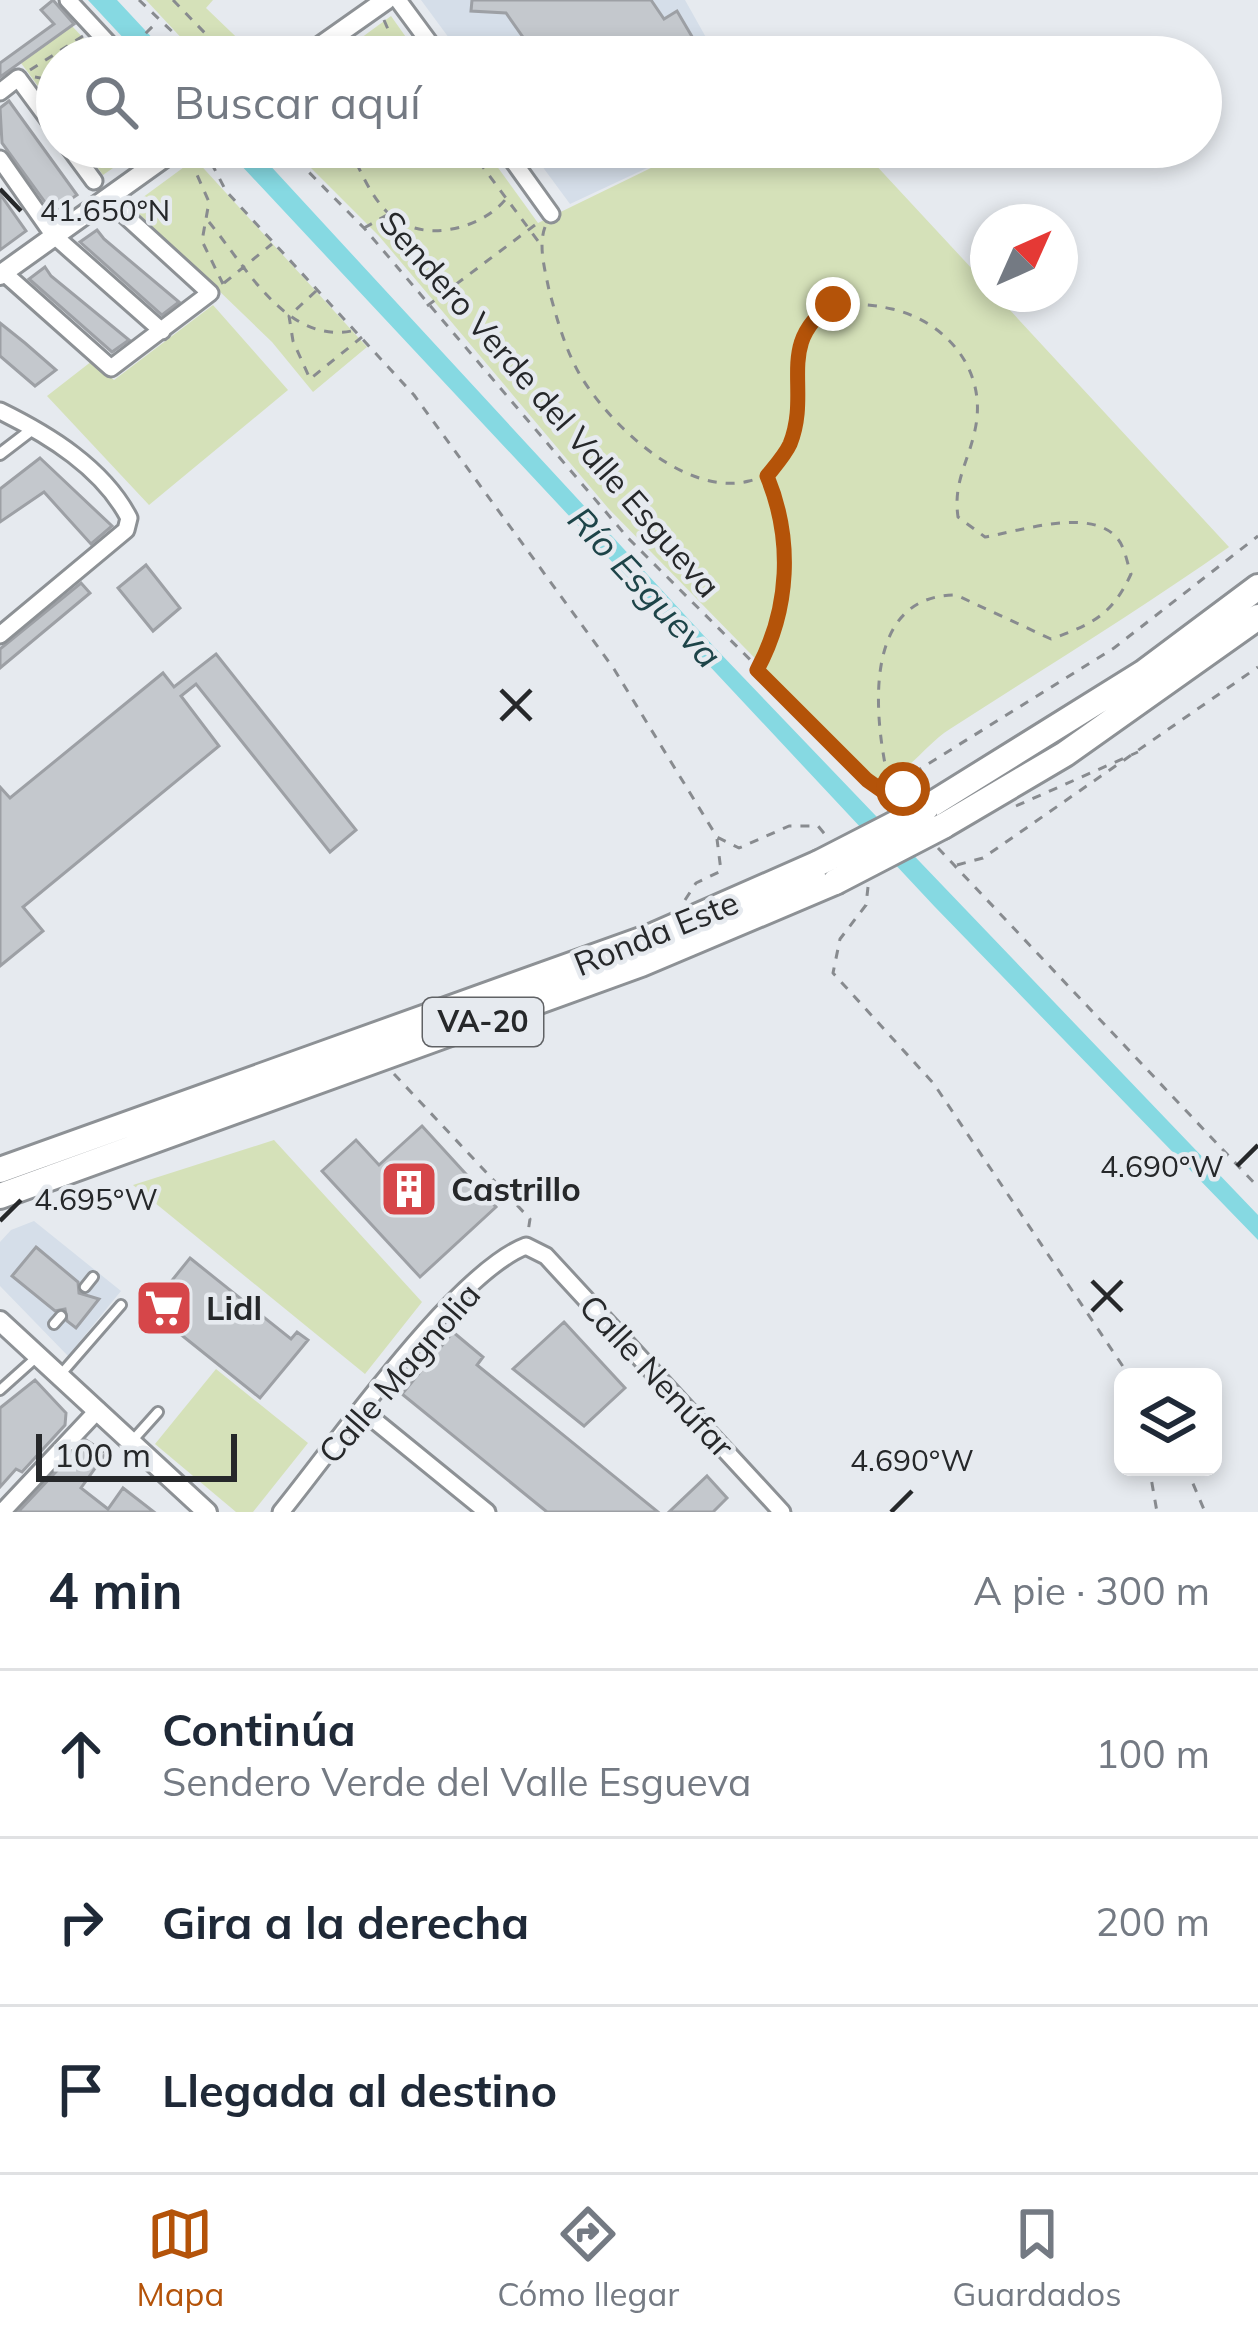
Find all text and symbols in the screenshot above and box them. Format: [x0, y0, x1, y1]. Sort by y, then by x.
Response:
search box [36, 36, 1222, 168]
icon: search [78, 69, 144, 135]
text: Buscar aquí [174, 74, 421, 130]
text: 41.650°N [40, 191, 170, 229]
street label: Sendero Verde del Valle Esgueva [371, 202, 729, 605]
north arrow [970, 204, 1078, 312]
route end [806, 277, 860, 331]
water label: Río Esgueva [559, 497, 732, 677]
route start [876, 762, 930, 816]
street label: Ronda Este [568, 881, 744, 984]
road number: VA-20 [423, 998, 543, 1046]
text: 4.690°W [1100, 1147, 1224, 1185]
building icon: Castrillo [378, 1158, 440, 1220]
place label: Castrillo [451, 1168, 581, 1209]
text: 4.695°W [34, 1180, 158, 1218]
street label: Calle Magnolia [309, 1274, 488, 1471]
supermarket icon: Lidl [133, 1277, 195, 1339]
street label: Calle Nenúfar [571, 1286, 743, 1466]
place label: Lidl [206, 1287, 262, 1328]
map controls [1114, 1368, 1222, 1476]
button: layers [1114, 1368, 1222, 1476]
scale bar [36, 1428, 237, 1481]
text: 100 m [54, 1434, 151, 1475]
text: 4.690°W [850, 1441, 974, 1479]
text: 4 min [48, 1558, 183, 1622]
text: A pie · 300 m [973, 1566, 1210, 1615]
text: Continúa [162, 1701, 356, 1757]
icon: ahead [48, 1721, 114, 1787]
text: 100 m [1095, 1729, 1210, 1778]
text: Sendero Verde del Valle Esgueva [162, 1757, 751, 1806]
icon: right [48, 1889, 114, 1955]
text: Gira a la derecha [162, 1894, 529, 1950]
text: 200 m [1095, 1897, 1210, 1946]
icon: arrive [48, 2057, 114, 2123]
text: Llegada al destino [162, 2062, 557, 2118]
tab: Mapa [136, 2201, 224, 2314]
tab: Cómo llegar [497, 2201, 679, 2314]
tab: Guardados [952, 2201, 1122, 2314]

